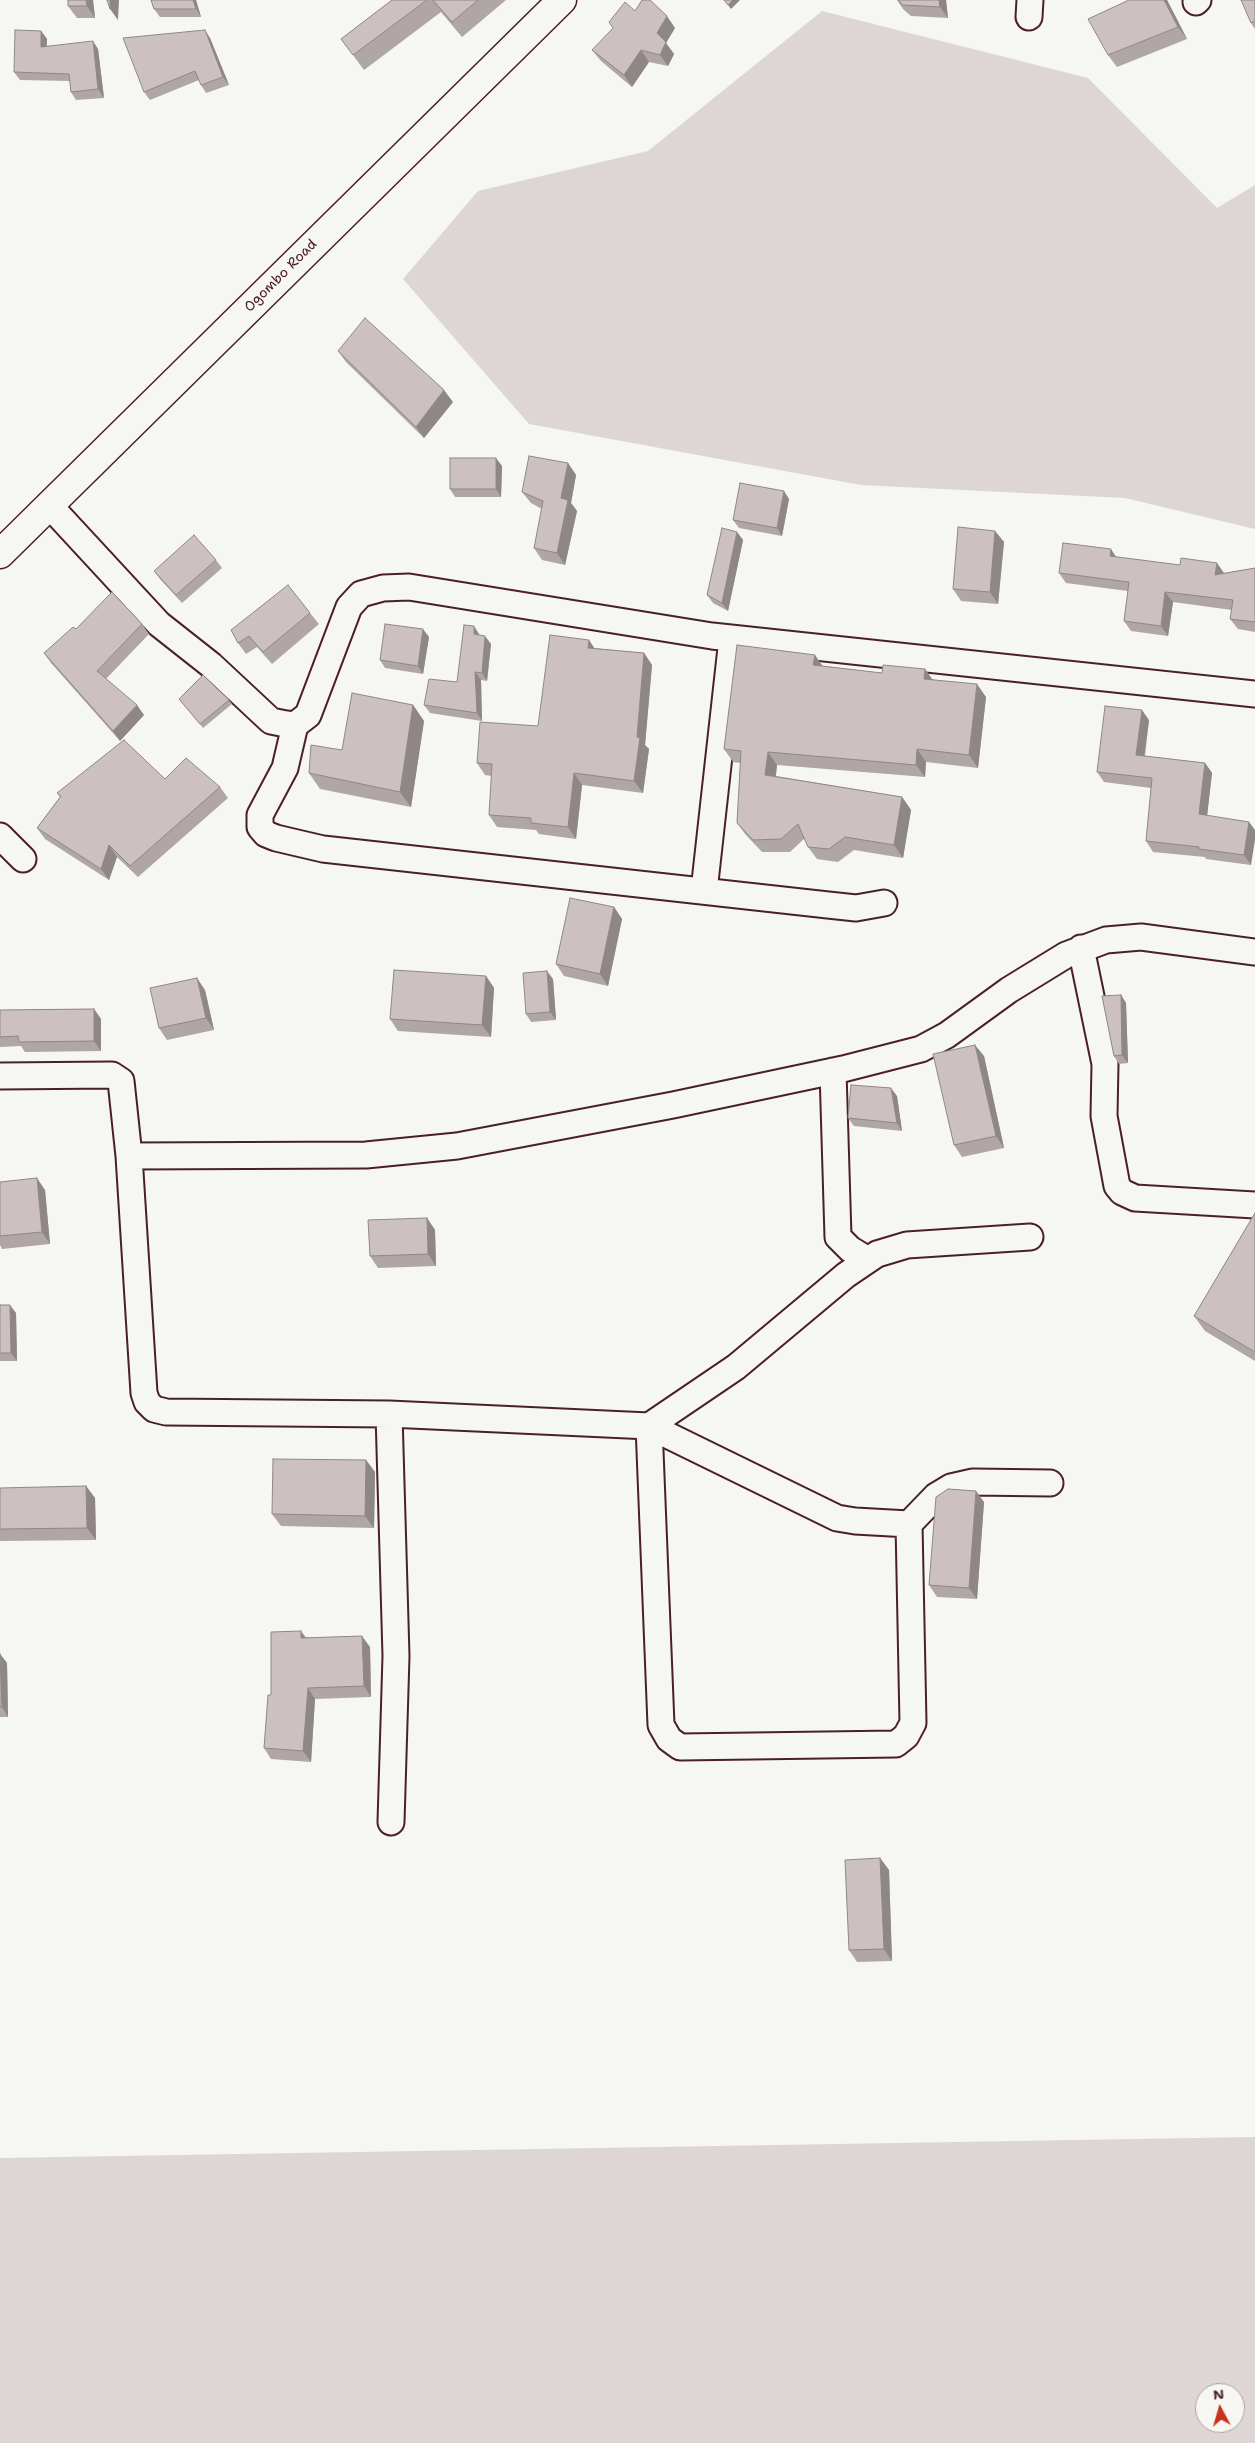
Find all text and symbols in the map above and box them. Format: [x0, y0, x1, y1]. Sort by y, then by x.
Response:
street label: Ogombo Road [241, 236, 321, 316]
north arrow [1195, 2383, 1245, 2433]
text: N [1212, 2385, 1225, 2404]

